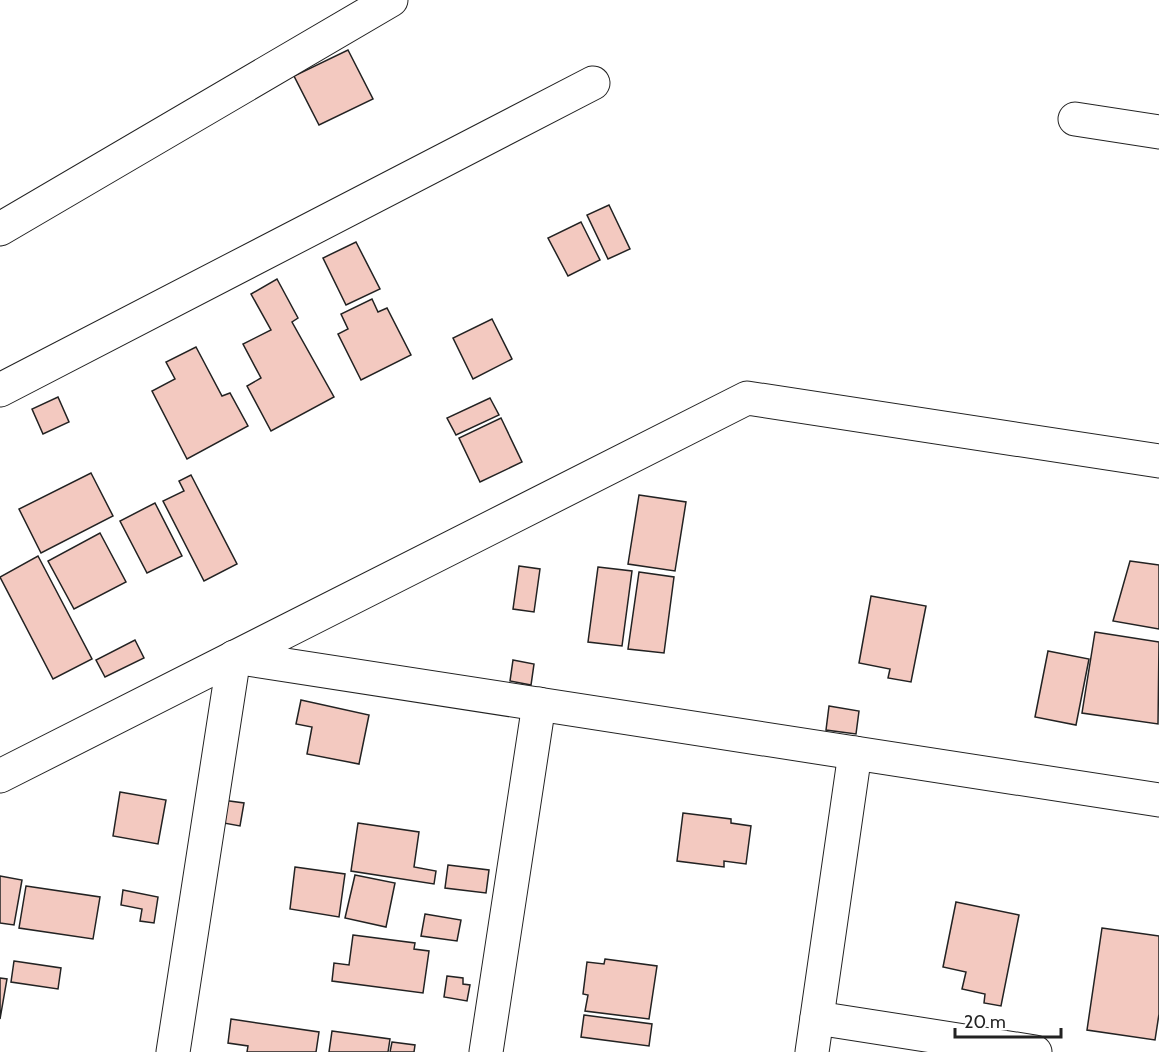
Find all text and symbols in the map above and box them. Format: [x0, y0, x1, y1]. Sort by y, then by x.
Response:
scale bar [955, 1001, 1062, 1039]
text: 20 m [964, 1011, 1006, 1033]

